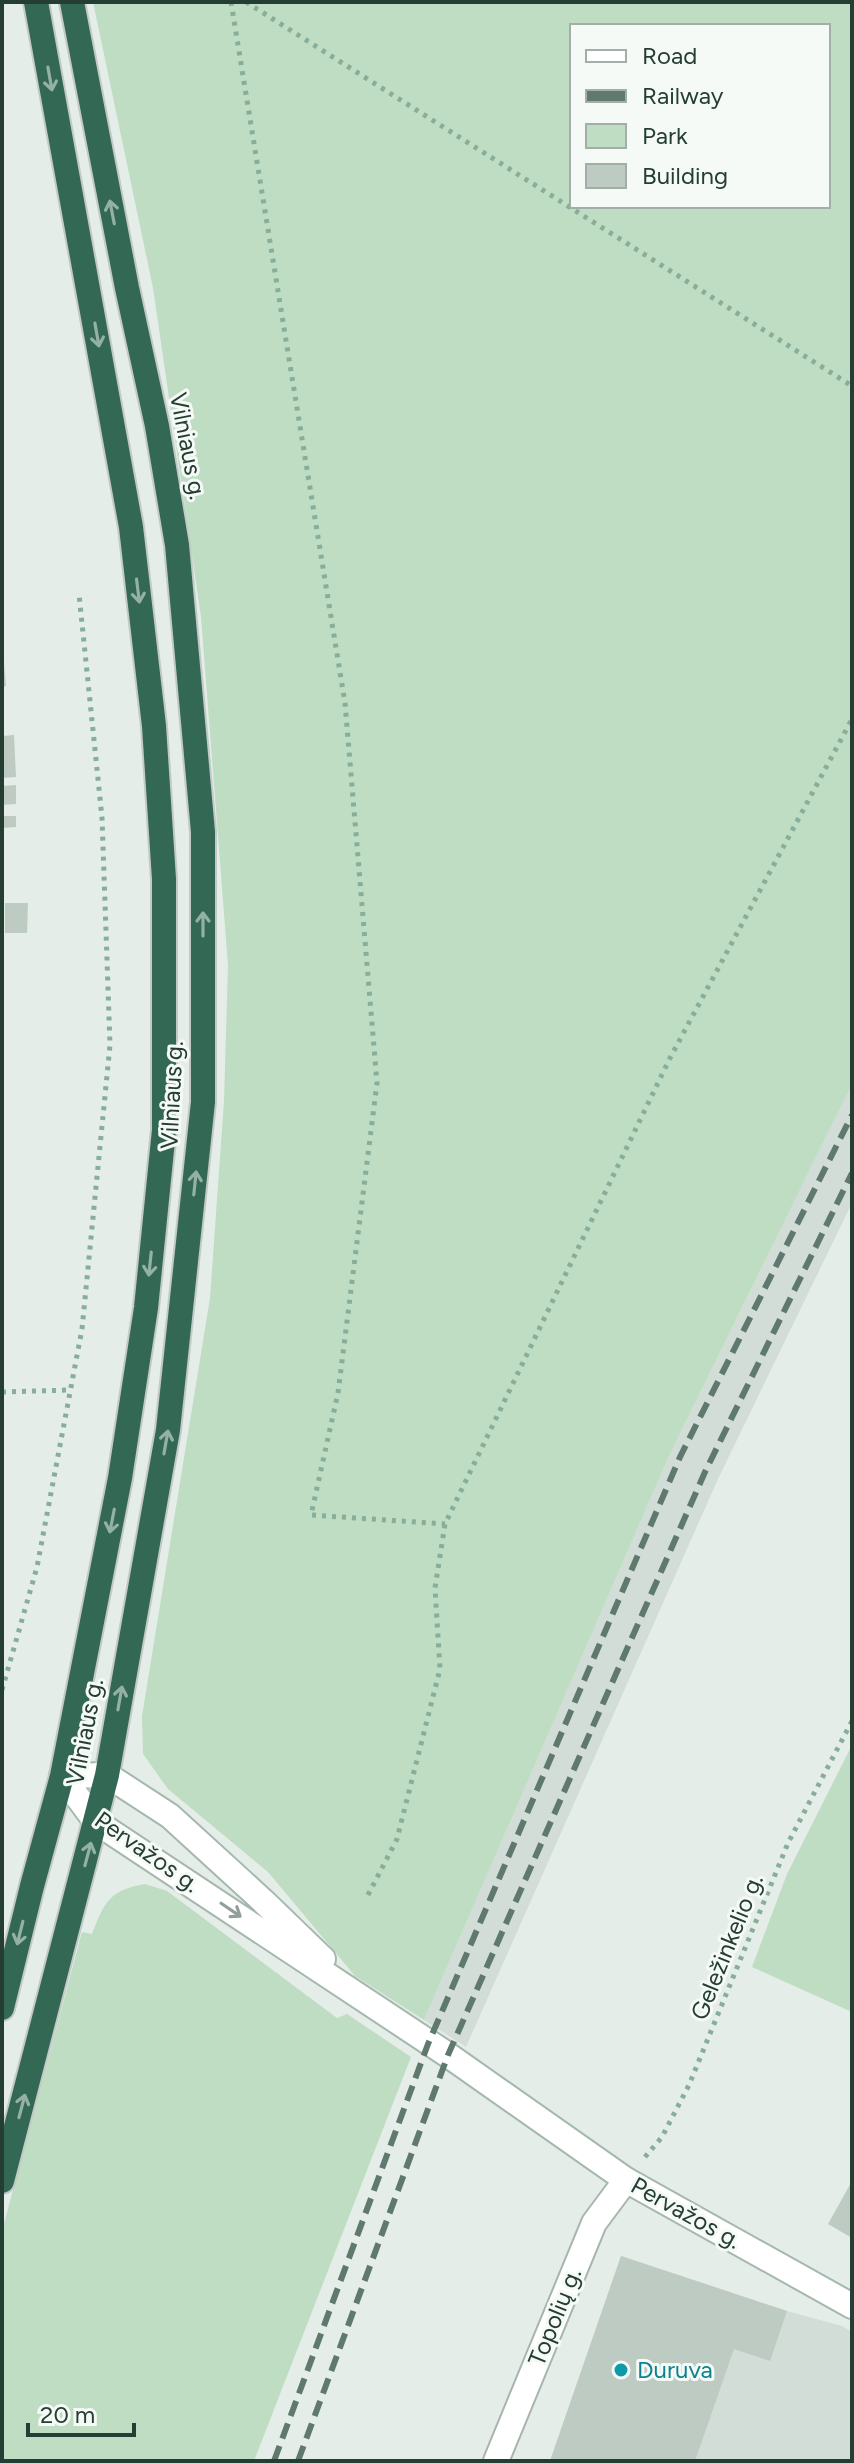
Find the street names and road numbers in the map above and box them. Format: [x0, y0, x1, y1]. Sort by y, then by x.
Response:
street label: Vilniaus g. [164, 390, 213, 502]
street label: Vilniaus g. [154, 1040, 189, 1150]
street label: Vilniaus g. [60, 1676, 109, 1788]
street label: Pervažos g. [89, 1805, 205, 1898]
street label: Geležinkelio g. [684, 1870, 769, 2024]
street label: Pervažos g. [626, 2170, 746, 2255]
street label: Topolių g. [522, 2264, 587, 2370]

